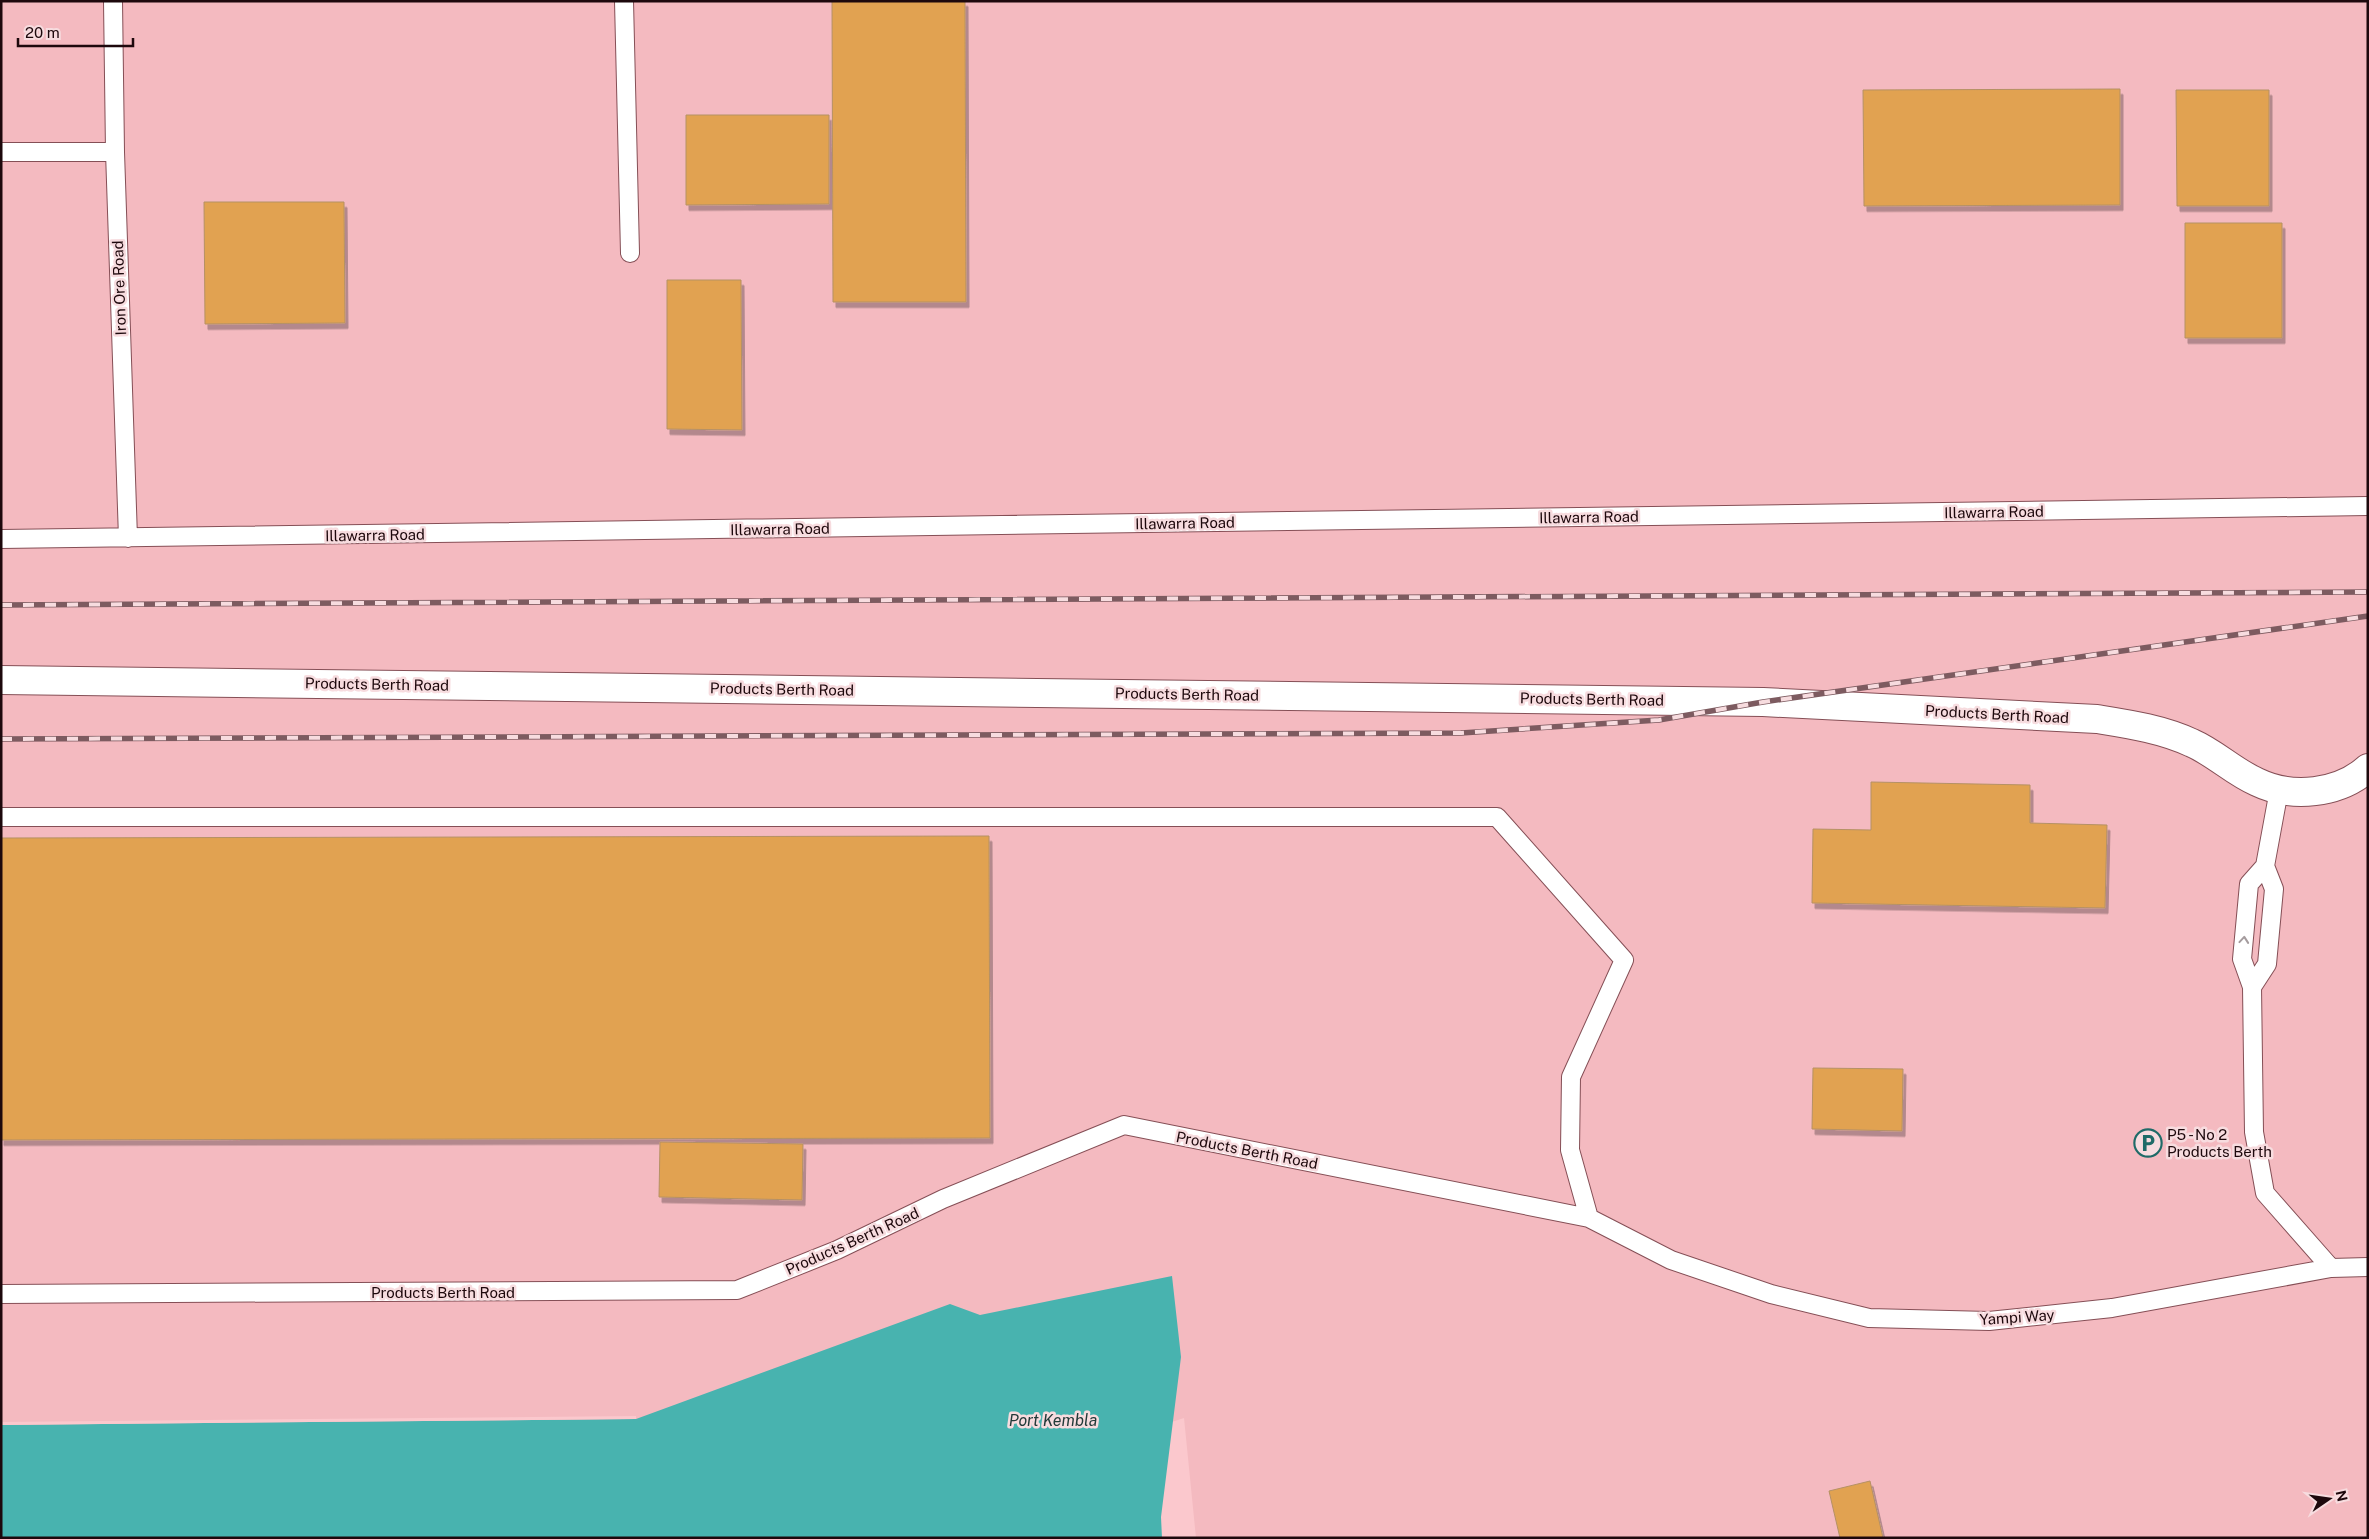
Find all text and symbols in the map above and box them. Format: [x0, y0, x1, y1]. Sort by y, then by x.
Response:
scale bar [18, 15, 132, 47]
text: 20 m [25, 24, 60, 41]
street label: Iron Ore Road [109, 240, 129, 336]
street label: Illawarra Road [1944, 503, 2044, 521]
street label: Illawarra Road [1539, 508, 1639, 526]
street label: Illawarra Road [1135, 514, 1235, 532]
street label: Illawarra Road [730, 520, 830, 538]
street label: Illawarra Road [325, 526, 425, 544]
street label: Products Berth Road [305, 674, 449, 694]
street label: Products Berth Road [710, 679, 854, 699]
street label: Products Berth Road [1115, 684, 1259, 704]
street label: Products Berth Road [1520, 689, 1664, 709]
street label: Products Berth Road [1925, 702, 2069, 726]
one-way arrow [2238, 936, 2249, 944]
place label: P5 - No 2 Products Berth [2167, 1126, 2272, 1160]
street label: Products Berth Road [1175, 1128, 1319, 1172]
parking icon: P5 - No 2 Products Berth [2133, 1128, 2163, 1158]
street label: Products Berth Road [783, 1204, 921, 1278]
street label: Products Berth Road [371, 1284, 515, 1301]
street label: Yampi Way [1979, 1306, 2055, 1328]
water label: Port Kembla [1009, 1411, 1097, 1430]
north arrow [2304, 1474, 2354, 1524]
text: N [2333, 1489, 2351, 1503]

